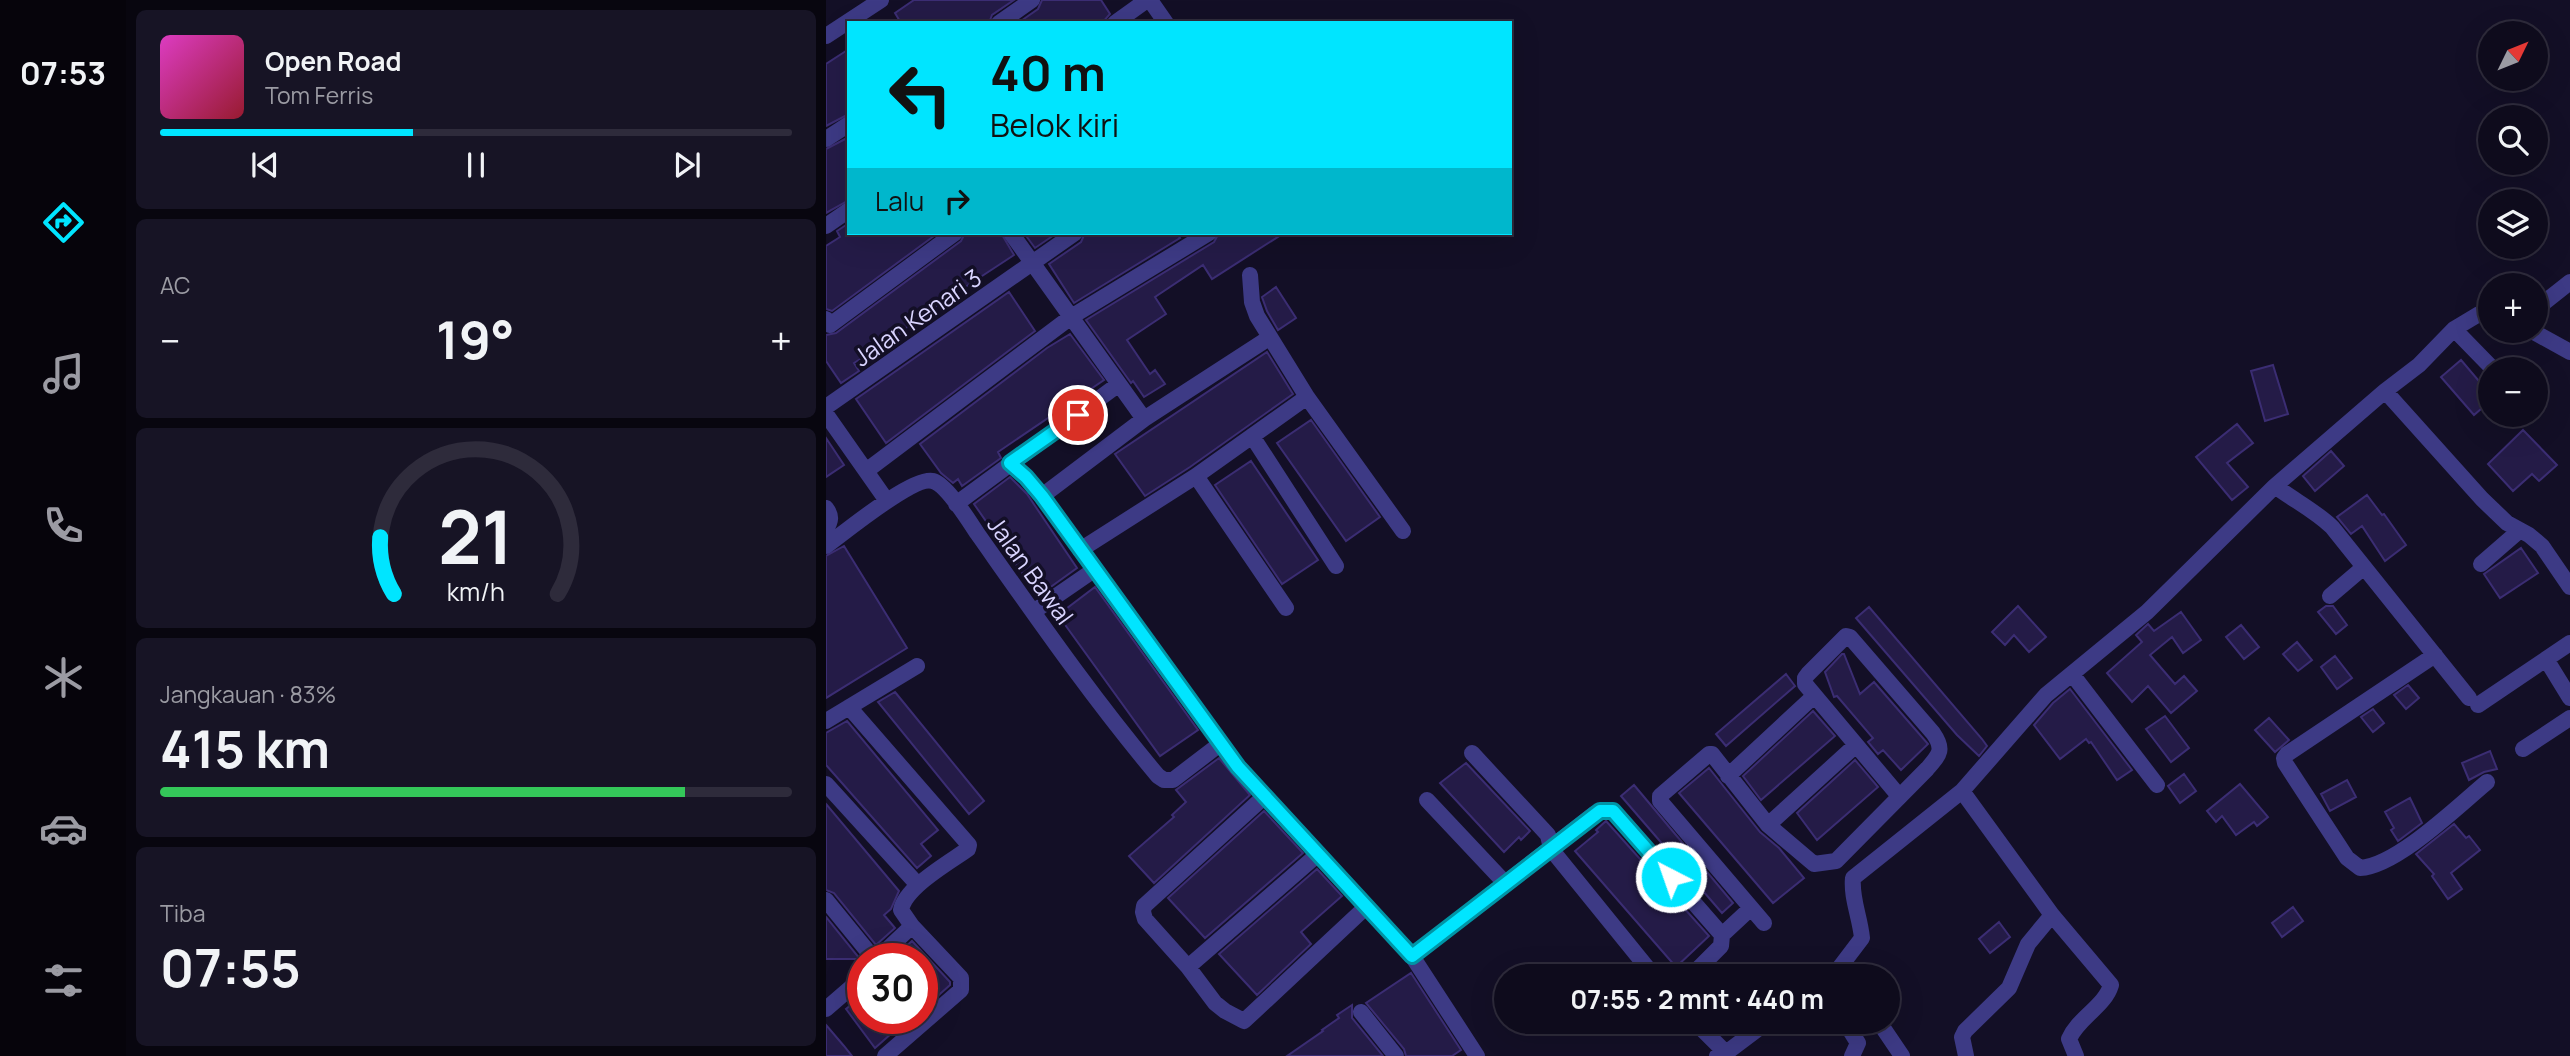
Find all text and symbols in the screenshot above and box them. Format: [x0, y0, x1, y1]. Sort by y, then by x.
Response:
north arrow [2478, 21, 2548, 91]
map controls [2478, 21, 2548, 427]
text: 40 m [990, 39, 1106, 106]
text: Open Road [265, 43, 401, 79]
icon: left [875, 49, 966, 140]
text: 07:53 [20, 51, 106, 95]
text: Tom Ferris [265, 79, 373, 111]
text: Belok kiri [990, 103, 1119, 147]
button: search [2478, 105, 2548, 175]
icon: previous [246, 146, 284, 184]
icon: pause [457, 146, 495, 184]
icon: next [668, 146, 706, 184]
icon: right [938, 182, 976, 220]
text: Lalu [875, 183, 924, 219]
button: layers [2478, 189, 2548, 259]
icon: directions [39, 198, 88, 247]
street label: Jalan Kenari 3 [846, 261, 988, 373]
text: AC [160, 269, 191, 301]
button: + [2478, 273, 2548, 343]
text: 19° [436, 304, 515, 375]
text: − [160, 314, 181, 366]
text: + [770, 314, 792, 366]
icon: music [39, 349, 88, 398]
button: − [2478, 357, 2548, 427]
pin [1048, 385, 1108, 445]
icon: arrive [1059, 396, 1097, 434]
text: 21 [438, 486, 514, 586]
icon: phone [39, 501, 88, 550]
street label: Jalan Bawal [980, 509, 1082, 631]
text: km/h [447, 574, 505, 609]
icon: climate [39, 653, 88, 702]
text: Jangkauan · 83% [160, 678, 336, 710]
text: 415 km [160, 713, 330, 784]
icon: car [39, 804, 88, 853]
position arrow [1634, 840, 1708, 914]
text: Tiba [160, 897, 205, 929]
text: 07:55 [160, 932, 301, 1003]
speed limit sign: 30 [847, 943, 938, 1034]
icon: filters [39, 956, 88, 1005]
text: 07:55 · 2 mnt · 440 m [1570, 981, 1824, 1017]

